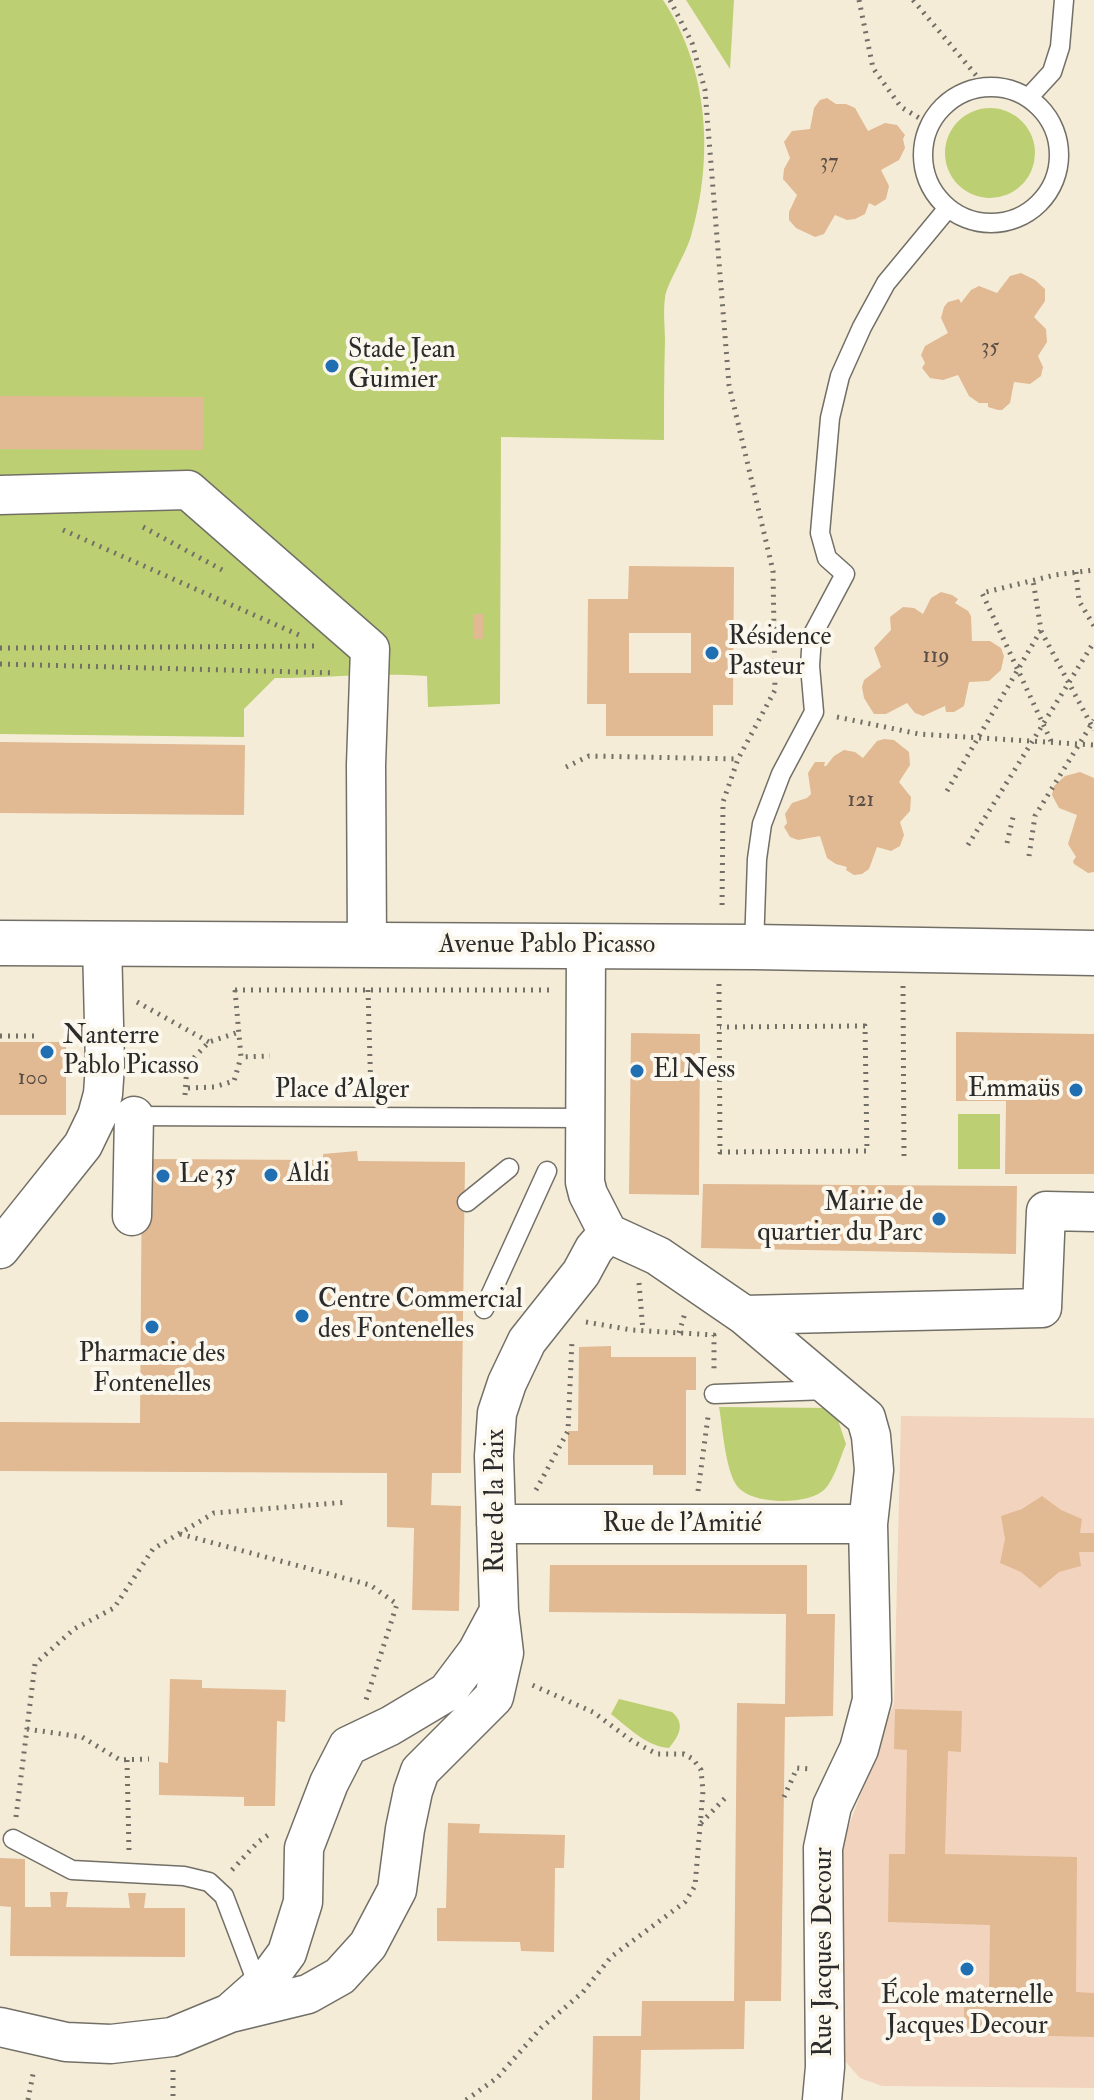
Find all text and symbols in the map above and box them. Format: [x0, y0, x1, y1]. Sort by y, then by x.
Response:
house number: 37 [820, 150, 838, 176]
place label: Stade Jean Guimier [348, 335, 456, 396]
house number: 35 [981, 335, 999, 361]
marker: Stade Jean Guimier [323, 357, 341, 375]
place label: Résidence Pasteur [728, 622, 831, 684]
marker: Résidence Pasteur [703, 644, 721, 662]
house number: 119 [923, 644, 949, 670]
house number: 121 [848, 788, 874, 814]
street label: Avenue Pablo Picasso [439, 930, 655, 962]
place label: Nanterre Pablo Picasso [63, 1021, 199, 1082]
marker: Nanterre Pablo Picasso [38, 1043, 56, 1061]
place label: El Ness [653, 1055, 735, 1087]
marker: El Ness [628, 1062, 646, 1080]
house number: 100 [18, 1066, 48, 1092]
place label: Emmaüs [968, 1074, 1060, 1106]
street label: Place d'Alger [275, 1075, 409, 1107]
marker: Emmaüs [1067, 1081, 1085, 1099]
place label: Aldi [287, 1159, 330, 1191]
place label: Le 35 [179, 1160, 236, 1192]
marker: Aldi [262, 1166, 280, 1184]
marker: Le 35 [154, 1167, 172, 1185]
place label: Mairie de quartier du Parc [757, 1188, 923, 1250]
marker: Mairie de quartier du Parc [930, 1210, 948, 1228]
place label: Centre Commercial des Fontenelles [318, 1285, 523, 1346]
marker: Centre Commercial des Fontenelles [293, 1307, 311, 1325]
marker: Pharmacie des Fontenelles [143, 1318, 161, 1336]
place label: Pharmacie des Fontenelles [79, 1339, 225, 1400]
street label: Rue de la Paix [481, 1429, 513, 1573]
street label: Rue de l'Amitié [602, 1509, 762, 1541]
street label: Rue Jacques Decour [809, 1847, 841, 2057]
marker: École maternelle Jacques Decour [958, 1960, 976, 1978]
place label: École maternelle Jacques Decour [881, 1981, 1053, 2042]

